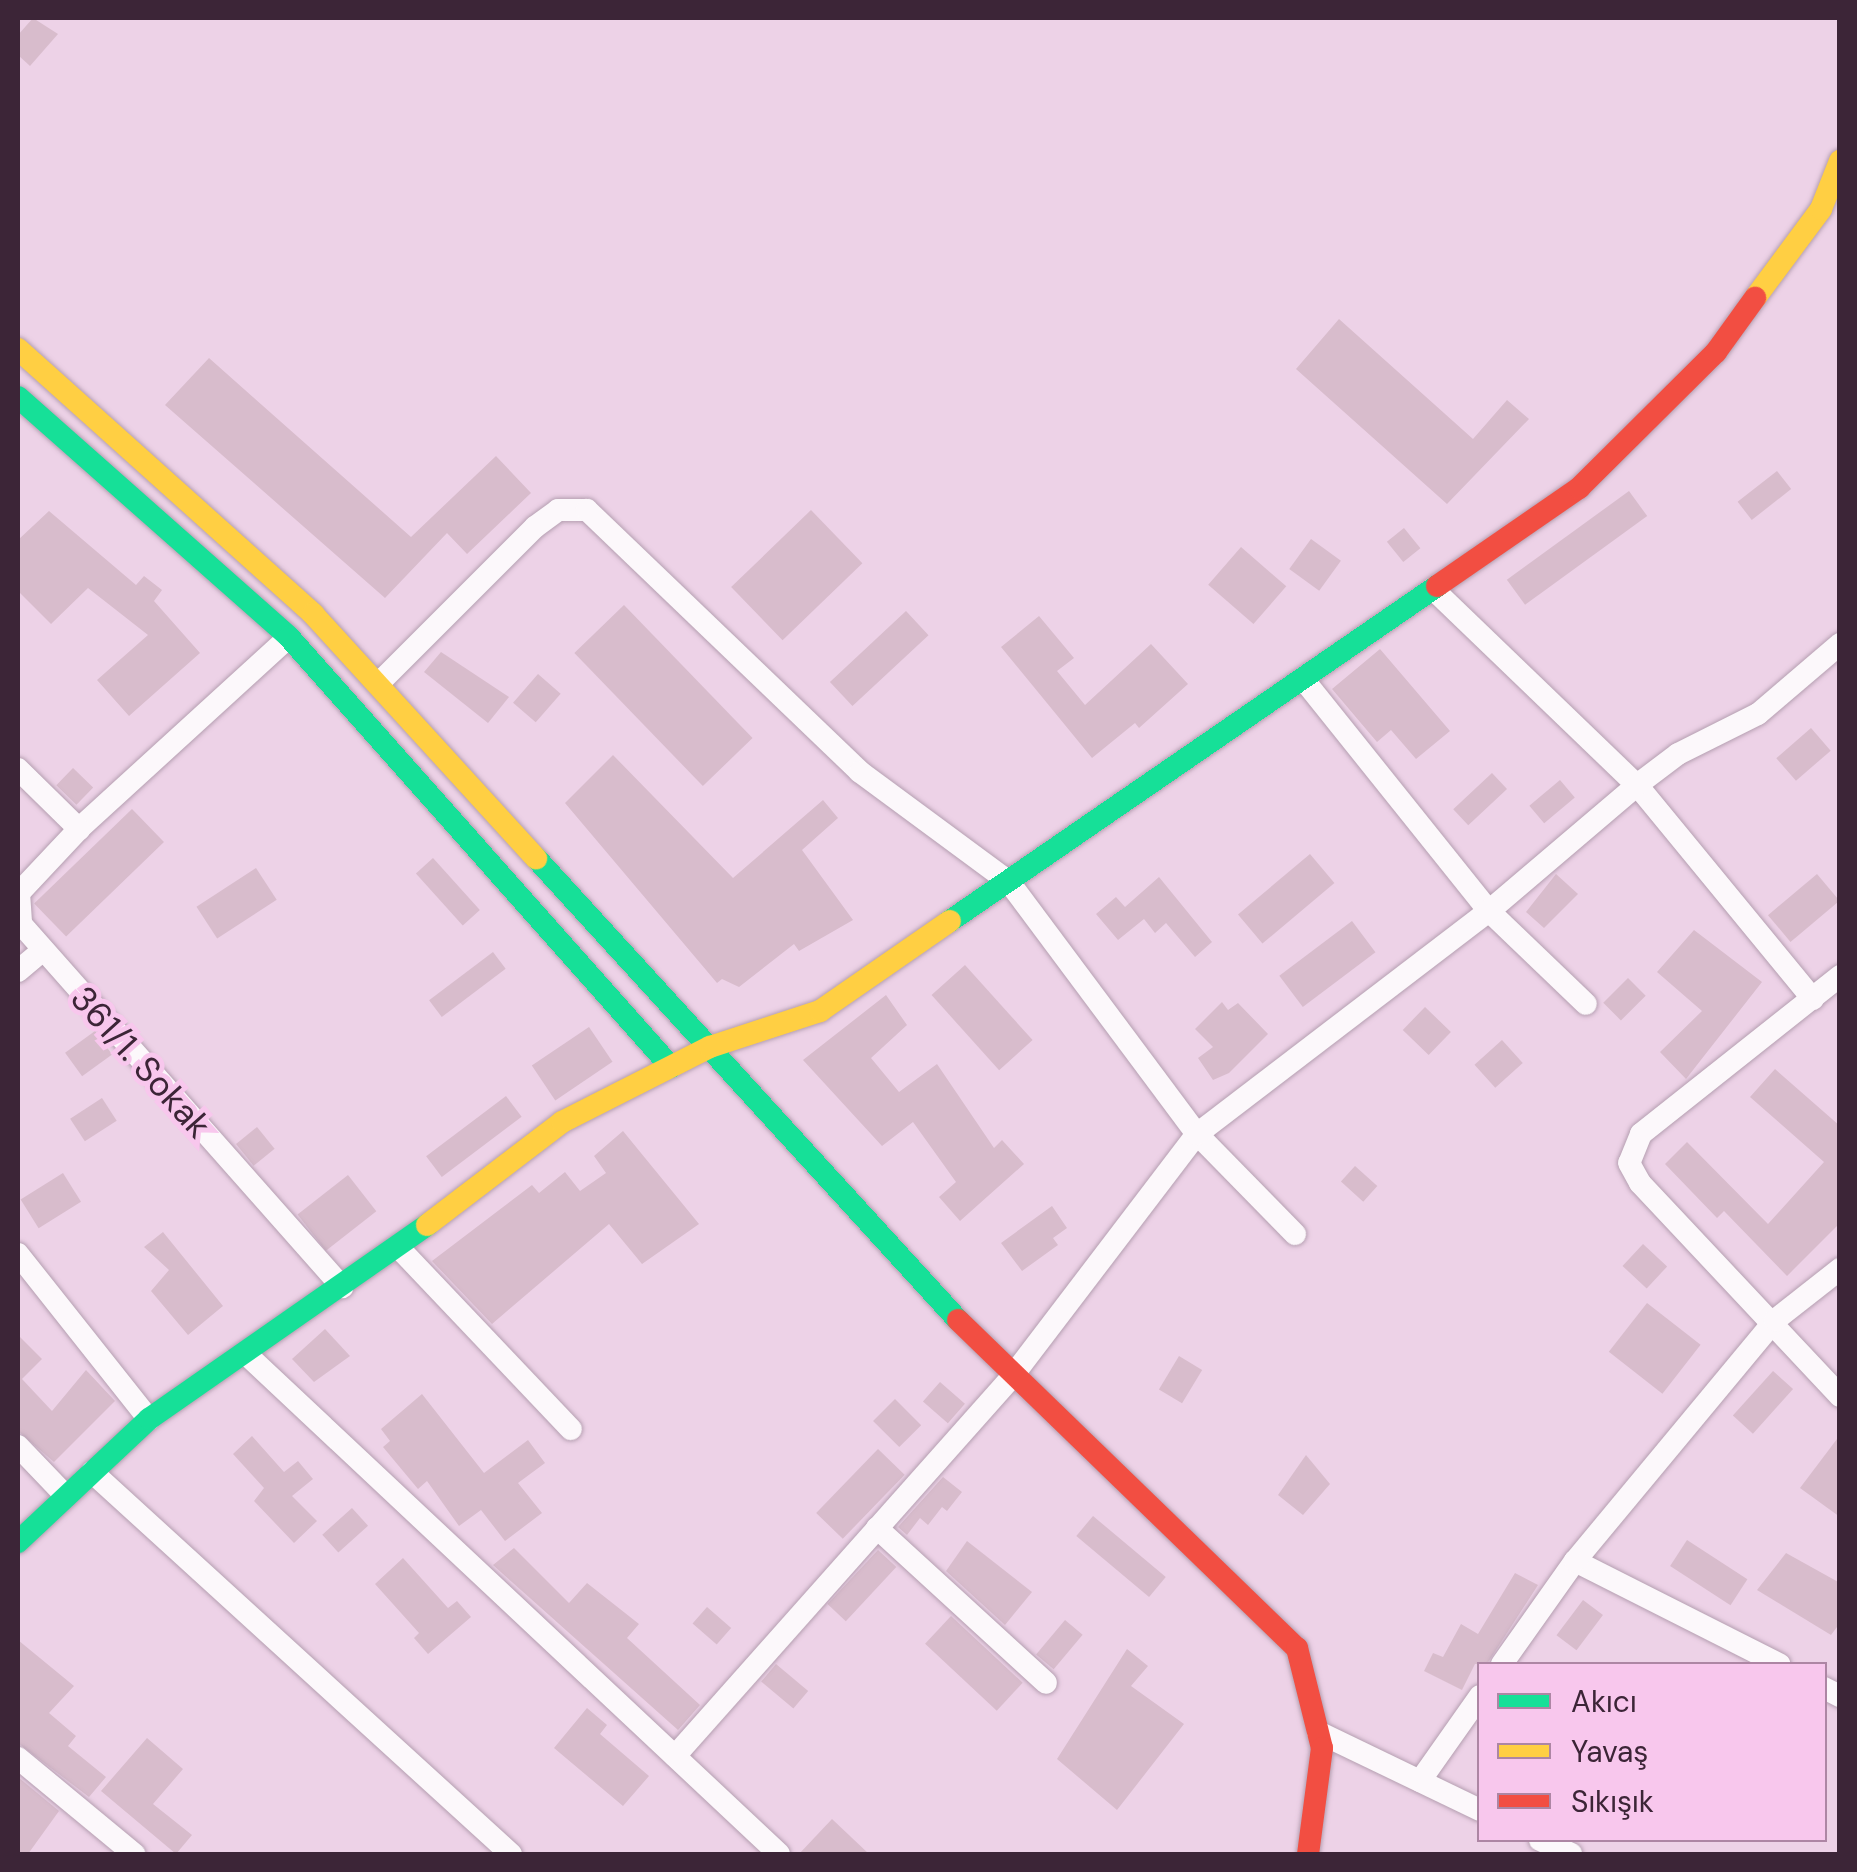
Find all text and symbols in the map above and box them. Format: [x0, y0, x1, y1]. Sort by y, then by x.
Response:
street label: 361/1. Sokak [62, 977, 220, 1147]
legend [1477, 1662, 1827, 1842]
text: Akıcı [1571, 1682, 1637, 1721]
text: Yavaş [1571, 1732, 1648, 1771]
text: Sıkışık [1571, 1782, 1654, 1821]

